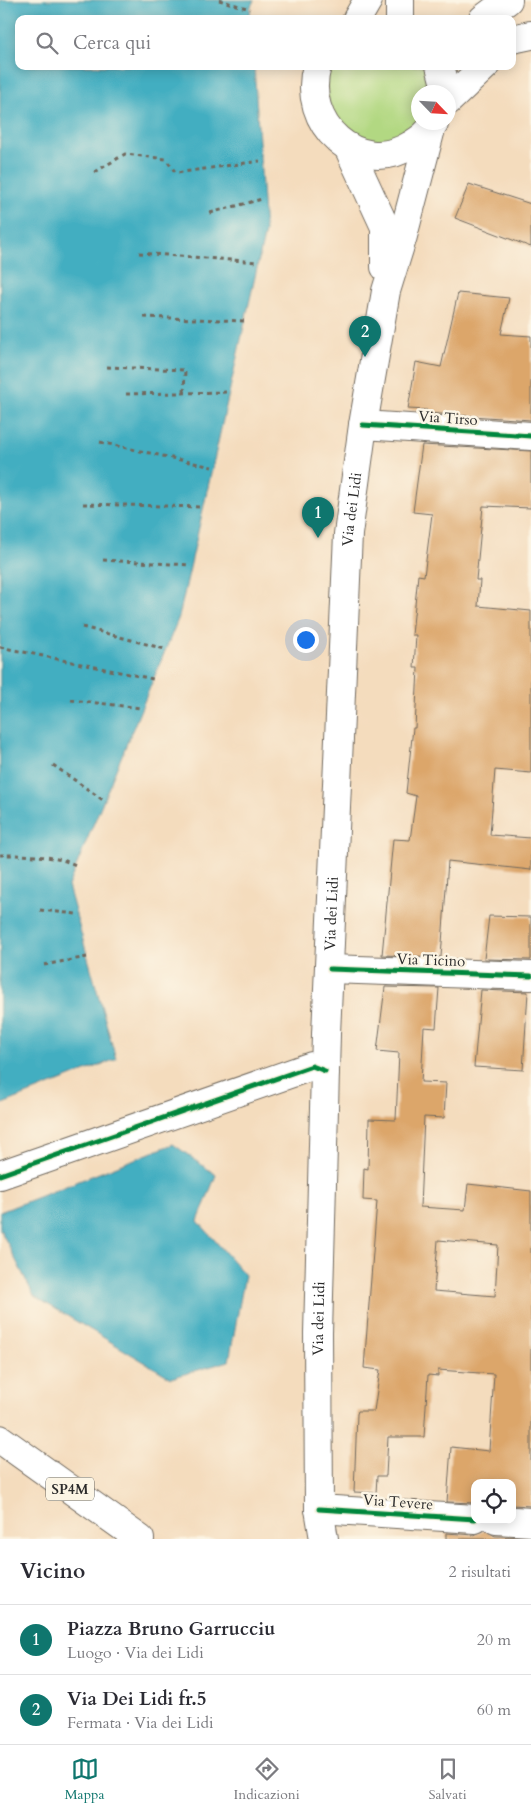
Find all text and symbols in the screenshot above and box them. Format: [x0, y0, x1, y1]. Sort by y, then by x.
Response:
search box [15, 15, 516, 70]
icon: search [33, 29, 61, 57]
text: Cerca qui [73, 30, 151, 56]
north arrow [411, 85, 456, 130]
pin: 2 [349, 316, 381, 357]
street label: Via Tirso [418, 406, 478, 430]
street label: Via dei Lidi [337, 471, 366, 547]
pin: 1 [302, 497, 334, 538]
your location [293, 627, 319, 653]
street label: Via dei Lidi [320, 876, 343, 951]
street label: Via Ticino [396, 949, 466, 971]
street label: Via dei Lidi [308, 1281, 329, 1356]
road number: SP4M [46, 1478, 94, 1500]
map controls [471, 1479, 516, 1524]
button: locate [471, 1479, 516, 1524]
street label: Via Tevere [362, 1490, 434, 1514]
text: Vicino [20, 1557, 85, 1586]
text: 2 risultati [448, 1561, 511, 1583]
text: Piazza Bruno Garrucciu [67, 1616, 275, 1642]
text: 1 [32, 1629, 40, 1651]
text: 20 m [477, 1629, 511, 1651]
text: Luogo · Via dei Lidi [67, 1642, 204, 1664]
text: Via Dei Lidi fr.5 [67, 1686, 207, 1712]
text: 2 [32, 1699, 40, 1721]
text: 60 m [477, 1699, 511, 1721]
text: Fermata · Via dei Lidi [67, 1712, 214, 1734]
tab: Mappa [64, 1755, 105, 1804]
tab: Indicazioni [233, 1755, 300, 1804]
tab: Salvati [428, 1755, 467, 1804]

